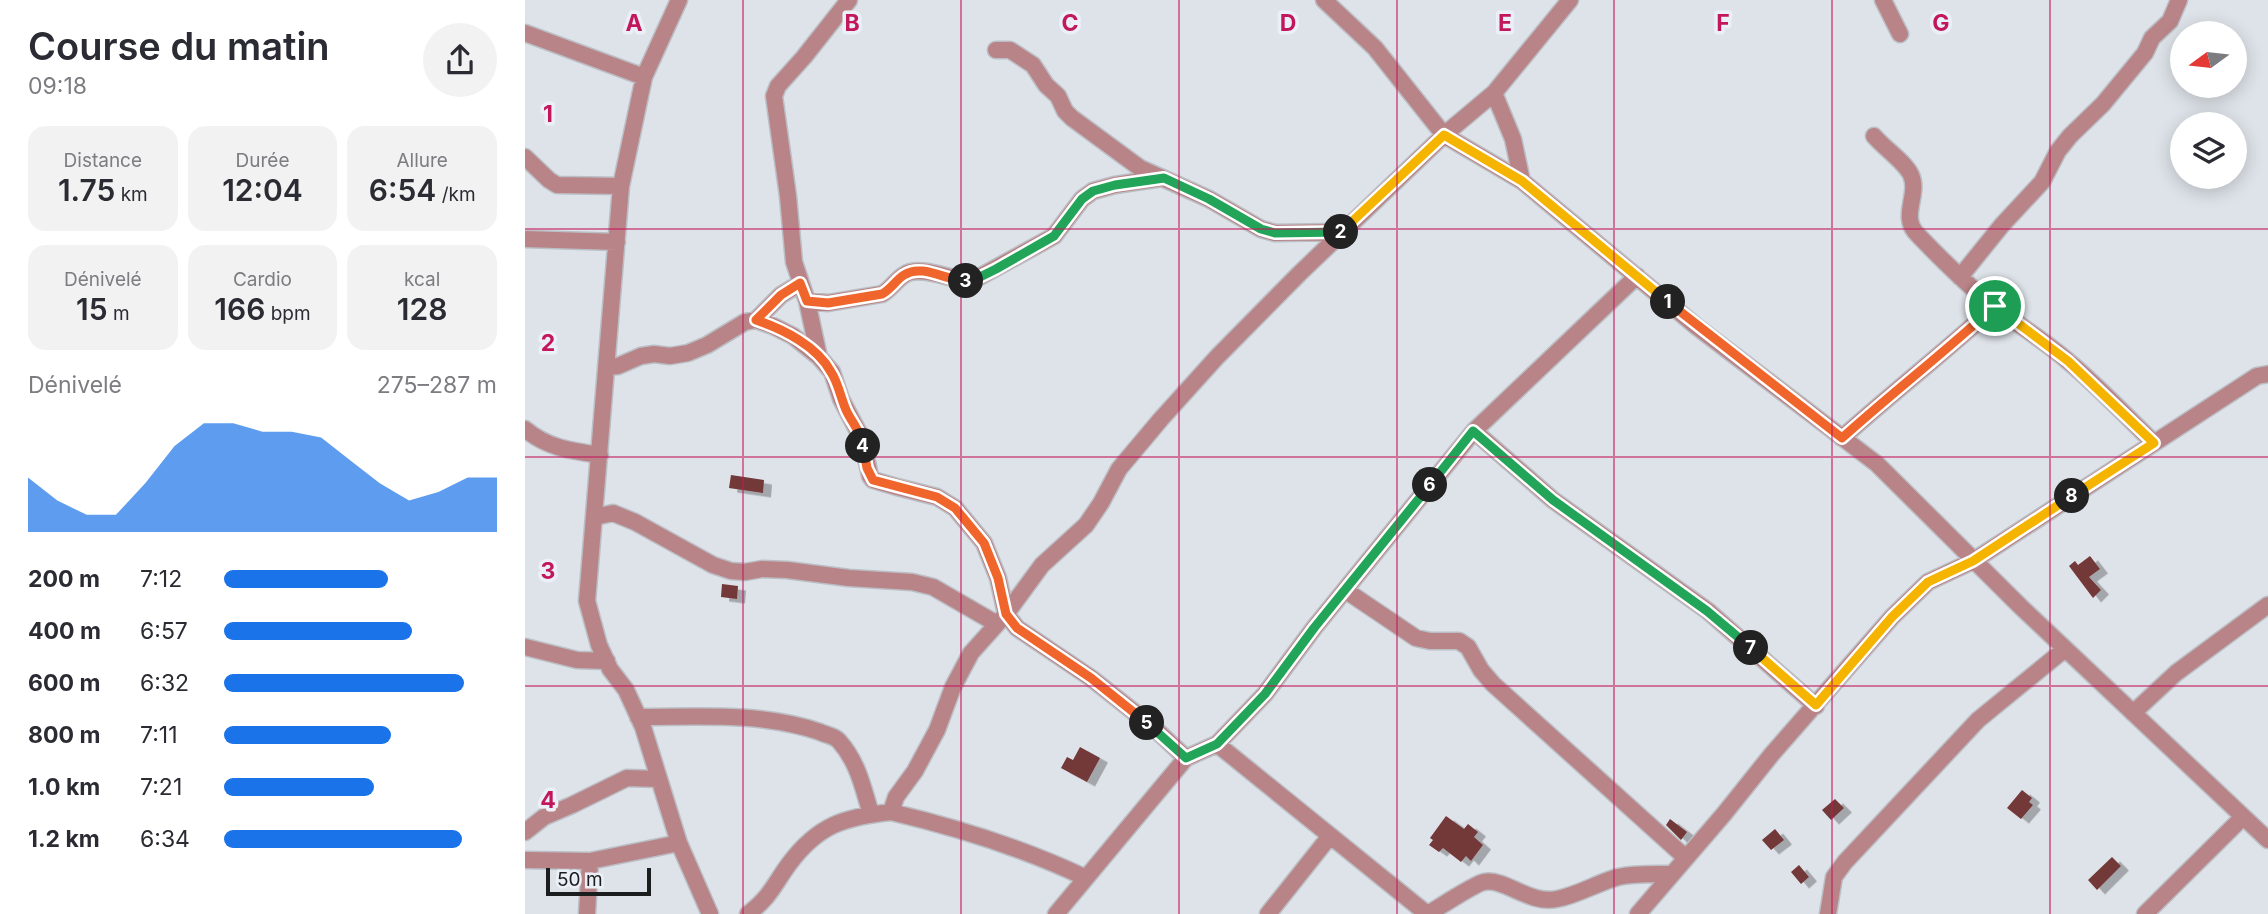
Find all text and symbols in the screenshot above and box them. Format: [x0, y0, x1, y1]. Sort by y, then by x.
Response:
text: A [625, 9, 643, 37]
text: B [844, 9, 860, 37]
text: C [1061, 9, 1079, 37]
text: D [1280, 9, 1296, 37]
text: E [1498, 9, 1512, 37]
text: F [1716, 9, 1730, 37]
text: G [1932, 9, 1950, 37]
north arrow [2170, 21, 2247, 98]
map controls [2170, 21, 2247, 189]
text: Course du matin [28, 23, 330, 69]
button: share [423, 23, 497, 97]
text: 09:18 [28, 72, 87, 100]
text: 1 [543, 100, 553, 128]
button: layers [2170, 112, 2247, 189]
text: Distance [64, 149, 142, 172]
text: Durée [236, 149, 289, 172]
text: Allure [396, 149, 448, 172]
text: 1.75 [58, 172, 115, 208]
text: 12:04 [222, 172, 303, 208]
text: 6:54 [369, 172, 436, 208]
text: km [115, 183, 148, 206]
text: /km [436, 183, 476, 206]
pin: 2 [1323, 215, 1359, 250]
text: 2 [1335, 220, 1346, 243]
pin: 3 [949, 264, 983, 298]
text: Dénivelé [64, 268, 142, 291]
text: Cardio [233, 268, 292, 291]
text: kcal [404, 268, 440, 291]
text: 3 [959, 269, 972, 292]
pin [1965, 276, 2025, 336]
pin: 1 [1651, 284, 1685, 320]
icon: arrive [1976, 287, 2014, 325]
text: 1 [1663, 290, 1672, 313]
text: 15 [76, 291, 108, 327]
text: 166 [214, 291, 265, 327]
text: 128 [397, 291, 447, 327]
text: m [108, 302, 130, 325]
text: bpm [265, 302, 311, 325]
text: 2 [541, 329, 555, 357]
text: Dénivelé [28, 371, 122, 399]
text: 275–287 m [377, 371, 497, 399]
pin: 4 [845, 428, 881, 464]
text: 4 [856, 434, 869, 457]
pin: 6 [1413, 468, 1447, 503]
text: 6 [1423, 473, 1436, 496]
pin: 8 [2055, 478, 2089, 514]
text: 8 [2065, 484, 2078, 507]
text: 3 [541, 557, 555, 585]
text: 200 m [28, 565, 100, 593]
text: 7:12 [140, 565, 182, 593]
text: 400 m [28, 617, 101, 645]
text: 6:57 [140, 617, 188, 645]
pin: 7 [1733, 630, 1769, 666]
text: 7 [1745, 636, 1756, 659]
text: 600 m [28, 669, 100, 697]
text: 6:32 [140, 669, 189, 697]
pin: 5 [1129, 706, 1165, 740]
text: 5 [1140, 711, 1153, 734]
text: 800 m [28, 721, 100, 749]
text: 7:11 [140, 721, 178, 749]
text: 1.0 km [28, 773, 100, 801]
text: 7:21 [140, 773, 182, 801]
text: 4 [540, 786, 556, 814]
text: 1.2 km [28, 825, 100, 853]
text: 6:34 [140, 825, 190, 853]
scale bar [546, 865, 651, 897]
text: 50 m [557, 868, 603, 891]

